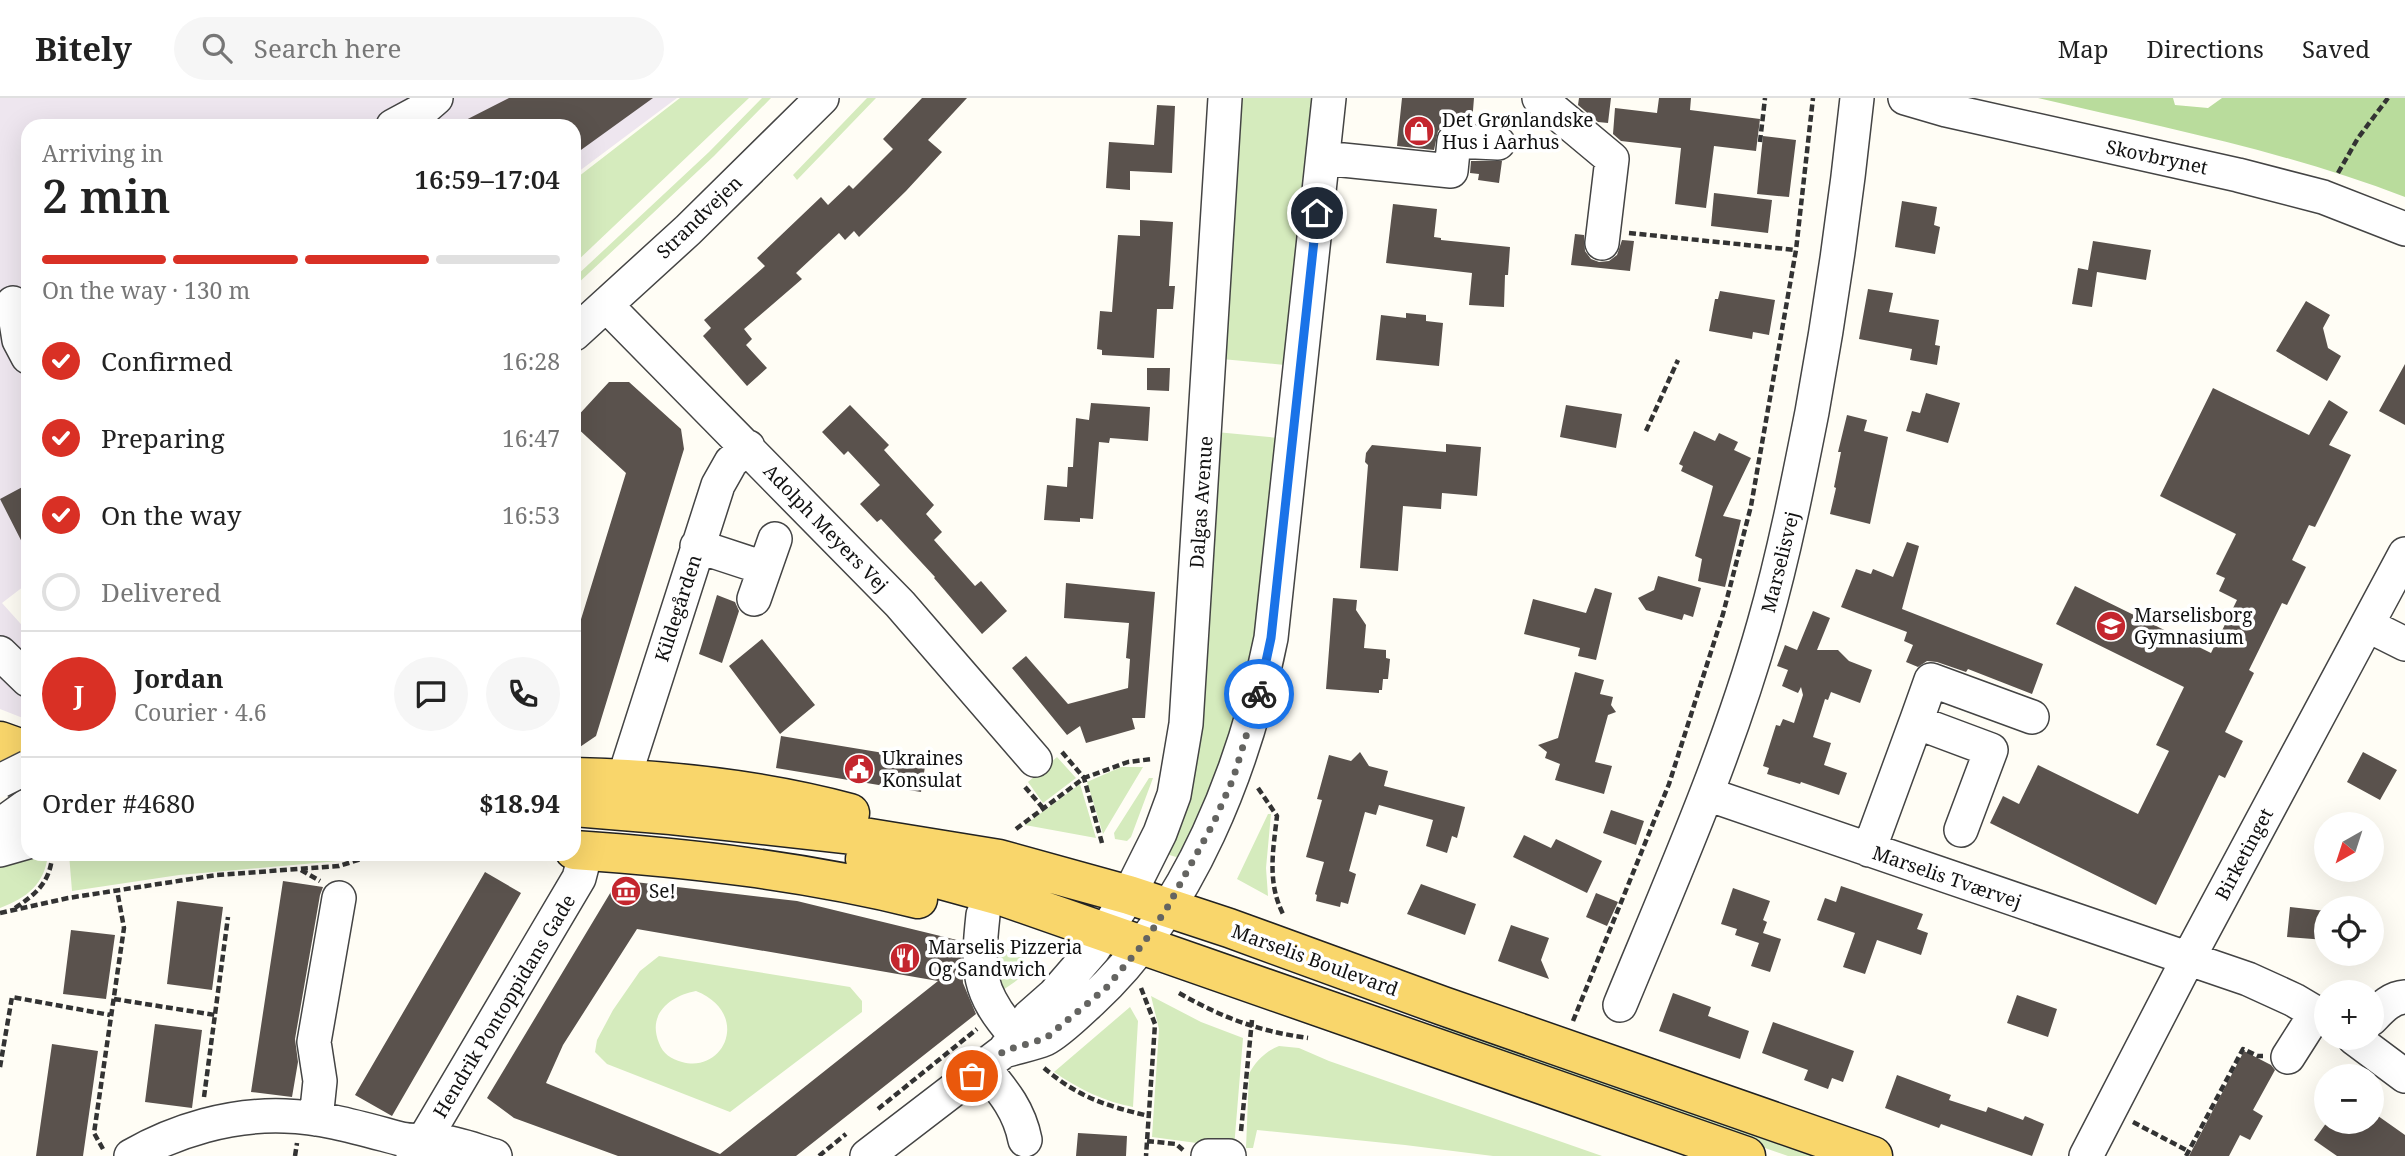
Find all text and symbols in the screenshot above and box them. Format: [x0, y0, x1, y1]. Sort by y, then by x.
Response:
search box [174, 17, 664, 80]
text: Bitely [35, 26, 132, 71]
icon: search [198, 29, 236, 67]
text: Search here [254, 30, 401, 66]
text: Map [2058, 32, 2109, 65]
text: Directions [2147, 32, 2264, 65]
text: Saved [2302, 32, 2370, 65]
place label: Det Grønlandske Hus i Aarhus [1442, 107, 1593, 155]
shop icon: Det Grønlandske Hus i Aarhus [1402, 114, 1436, 148]
street label: Skovbrynet [2104, 134, 2211, 181]
text: Arriving in [42, 137, 163, 169]
text: 16:59–17:04 [414, 161, 560, 197]
text: 2 min [42, 164, 170, 226]
street label: Strandvejen [651, 170, 747, 264]
pin [1287, 183, 1347, 243]
icon: home [1298, 194, 1336, 232]
text: On the way · 130 m [42, 274, 250, 306]
icon: check [42, 342, 80, 380]
text: Confirmed [101, 343, 233, 379]
text: 16:28 [502, 345, 560, 377]
icon: check [42, 419, 80, 457]
text: Preparing [101, 420, 225, 456]
text: 16:47 [502, 422, 560, 454]
street label: Dalgas Avenue [1183, 435, 1219, 569]
street label: Adolph Meyers Vej [758, 458, 894, 598]
icon: check [42, 496, 80, 534]
text: On the way [101, 497, 241, 533]
text: 16:53 [502, 499, 560, 531]
street label: Marselisvej [1755, 509, 1805, 615]
street label: Kildegården [648, 551, 708, 665]
text: Delivered [101, 574, 221, 610]
place label: Marselisborg Gymnasium [2134, 602, 2253, 650]
school or university icon: Marselisborg Gymnasium [2094, 609, 2128, 643]
button: chat [394, 657, 468, 731]
button: phone [486, 657, 560, 731]
courier [1224, 659, 1294, 729]
text: Jordan [134, 660, 224, 696]
icon: bike [1240, 675, 1278, 713]
text: J [74, 676, 84, 712]
text: Courier · 4.6 [134, 696, 267, 728]
place label: Ukraines Konsulat [882, 745, 963, 793]
public building icon: Ukraines Konsulat [842, 752, 876, 786]
text: Order #4680 [42, 785, 195, 821]
text: $18.94 [479, 785, 560, 821]
street label: Birketinget [2209, 803, 2279, 904]
north arrow [2314, 812, 2384, 882]
map controls [2314, 812, 2384, 1134]
street label: Marselis Tværvej [1869, 839, 2025, 915]
museum icon: Se! [609, 874, 643, 908]
place label: Se! [649, 878, 676, 904]
street label: Hendrik Pontoppidans Gade [427, 889, 581, 1123]
button: locate [2314, 896, 2384, 966]
street label: Marselis Boulevard [1228, 918, 1402, 1002]
place label: Marselis Pizzeria Og Sandwich [928, 934, 1083, 982]
restaurant icon: Marselis Pizzeria Og Sandwich [888, 941, 922, 975]
button: + [2314, 980, 2384, 1050]
pin [942, 1046, 1002, 1106]
icon: bag [953, 1057, 991, 1095]
button: − [2314, 1064, 2384, 1134]

